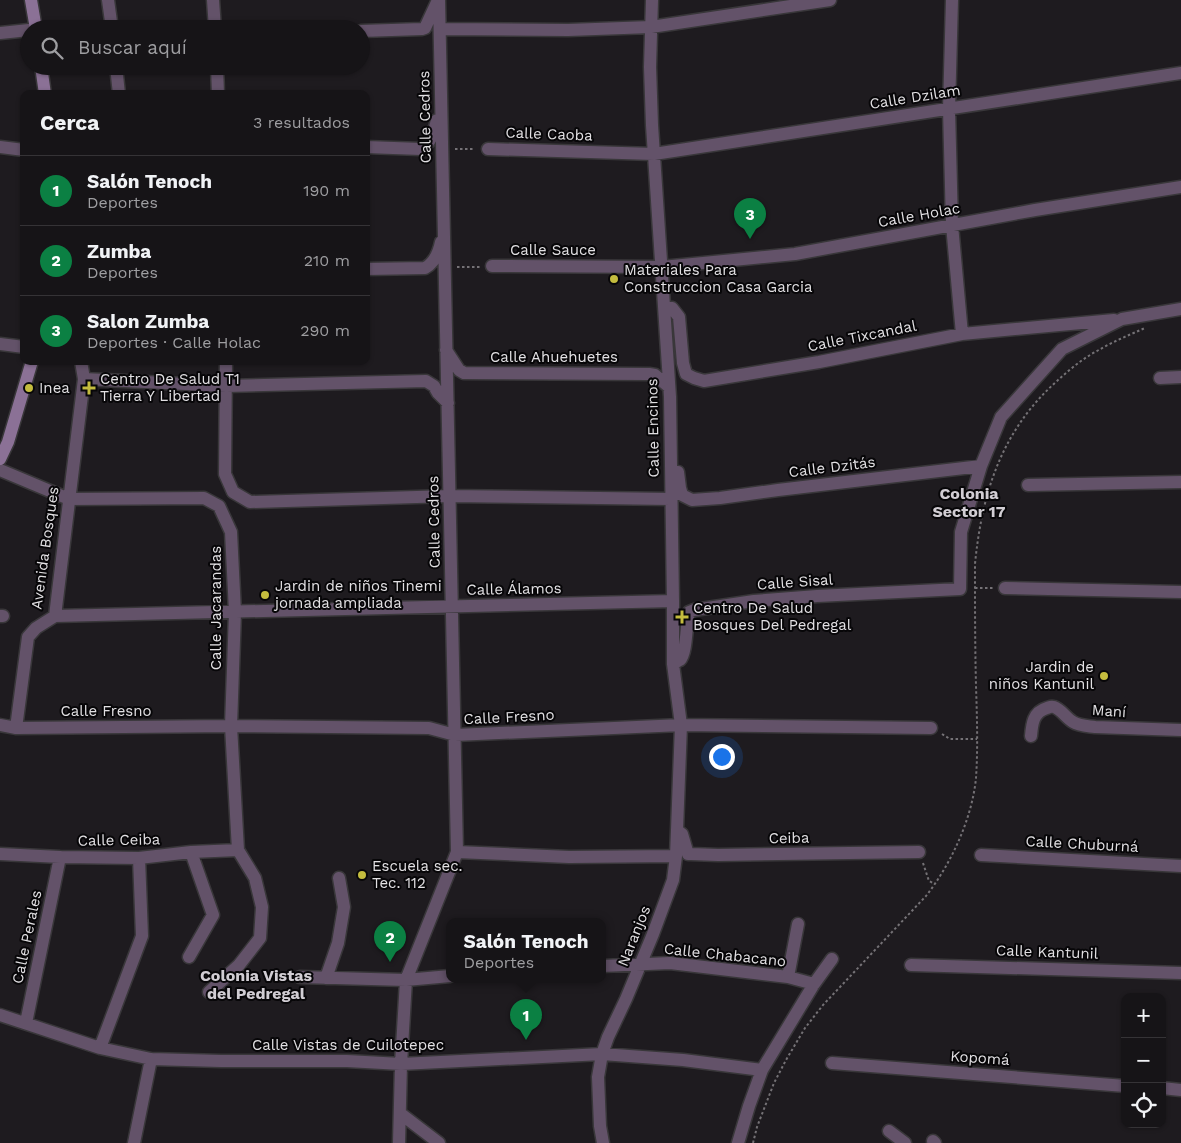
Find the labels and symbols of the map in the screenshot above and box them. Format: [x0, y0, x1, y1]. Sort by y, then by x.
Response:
street label: Calle Cedros [415, 70, 435, 164]
street label: Calle Dzilam [868, 81, 962, 113]
street label: Calle Caoba [505, 123, 593, 145]
pin: 3 [734, 198, 766, 239]
street label: Calle Holac [877, 199, 961, 231]
street label: Calle Sauce [510, 241, 596, 259]
place label: Materiales Para Construccion Casa Garcia [624, 261, 813, 296]
marker: Materiales Para Construccion Casa Garcia [608, 273, 620, 285]
street label: Calle Tixcandal [806, 317, 918, 355]
street label: Calle Ahuehuetes [490, 348, 618, 366]
place label: Centro De Salud T1 Tierra Y Libertad [100, 370, 240, 405]
street label: Calle Encinos [643, 378, 663, 478]
place label: Inea [39, 379, 70, 397]
marker: Centro De Salud T1 Tierra Y Libertad [82, 381, 96, 395]
marker: Inea [23, 382, 35, 394]
street label: Calle Dzitás [788, 453, 876, 481]
street label: Calle Cedros [424, 475, 444, 569]
district label: Colonia Sector 17 [933, 484, 1006, 521]
street label: Avenida Bosques [27, 485, 63, 611]
street label: Calle Jacarandas [207, 546, 225, 670]
street label: Calle Sisal [756, 570, 834, 594]
place label: Jardin de niños Tinemi jornada ampliada [273, 577, 442, 612]
street label: Calle Álamos [466, 579, 562, 599]
marker: Jardin de niños Tinemi jornada ampliada [259, 589, 271, 601]
place label: Centro De Salud Bosques Del Pedregal [693, 599, 852, 634]
marker: Centro De Salud Bosques Del Pedregal [675, 610, 689, 624]
place label: Jardin de niños Kantunil [989, 658, 1094, 693]
marker: Jardin de niños Kantunil [1098, 670, 1110, 682]
street label: Maní [1091, 701, 1127, 721]
street label: Calle Fresno [61, 702, 152, 720]
street label: Calle Fresno [463, 706, 555, 728]
your location [709, 744, 735, 770]
street label: Ceiba [768, 829, 810, 847]
street label: Calle Ceiba [78, 830, 161, 850]
street label: Calle Chuburná [1025, 832, 1139, 856]
place label: Escuela sec. Tec. 112 [372, 857, 463, 892]
marker: Escuela sec. Tec. 112 [356, 869, 368, 881]
street label: Calle Perales [8, 889, 46, 985]
street label: Naranjos [614, 903, 654, 969]
pin: 2 [374, 921, 406, 962]
street label: Calle Chabacano [663, 940, 787, 970]
street label: Calle Kantunil [995, 941, 1099, 963]
district label: Colonia Vistas del Pedregal [200, 966, 313, 1003]
pin: 1 [510, 999, 542, 1040]
street label: Calle Vistas de Cuilotepec [252, 1036, 444, 1054]
street label: Kopomá [950, 1047, 1011, 1069]

